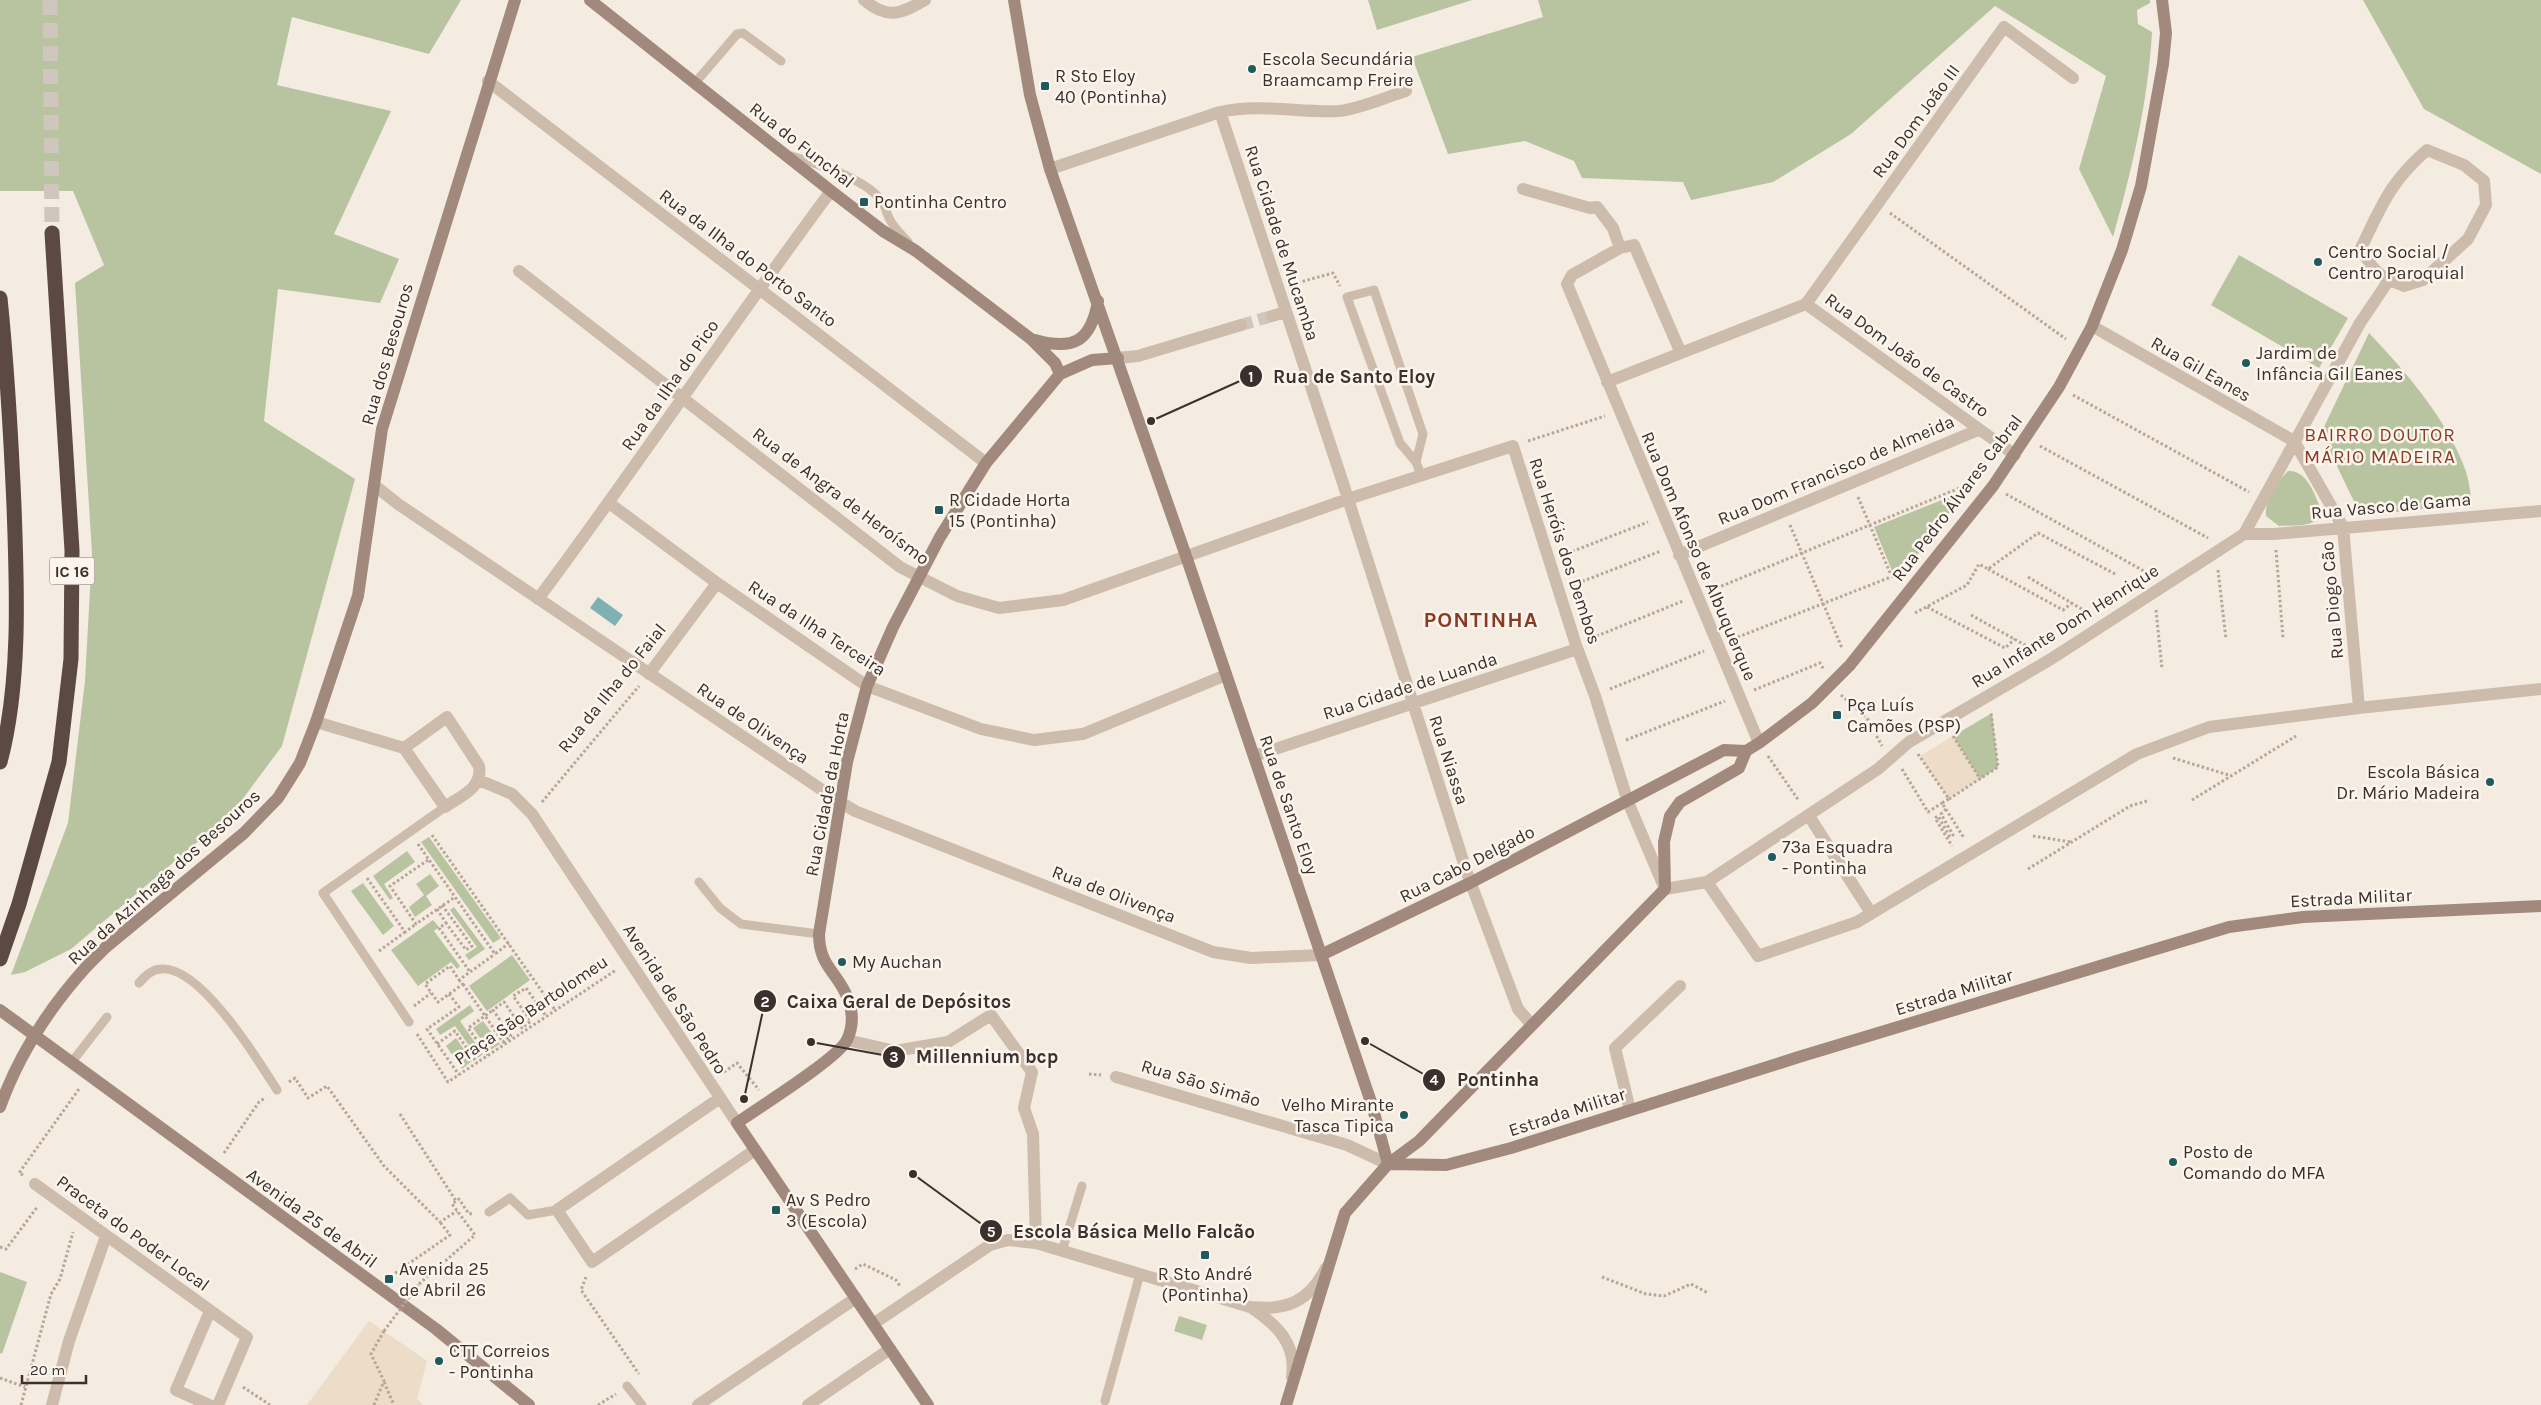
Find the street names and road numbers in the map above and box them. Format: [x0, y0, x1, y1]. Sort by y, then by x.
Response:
street label: Rua Dom João III [1867, 60, 1965, 182]
street label: Rua do Funchal [745, 97, 859, 193]
street label: Rua Cidade de Mucamba [1240, 142, 1324, 344]
street label: Rua da Ilha do Porto Santo [655, 184, 841, 332]
street label: Rua dos Besouros [356, 280, 418, 428]
street label: Rua Dom João de Castro [1821, 288, 1993, 422]
street label: Rua da Ilha do Pico [616, 315, 724, 455]
street label: Rua Gil Eanes [2147, 331, 2255, 407]
street label: Rua Dom Francisco de Almeida [1714, 410, 1958, 530]
street label: Rua Pedro Álvares Cabral [1886, 410, 2027, 586]
street label: Rua de Angra de Heroísmo [748, 422, 934, 570]
street label: Rua Dom Afonso de Albuquerque [1636, 428, 1762, 684]
street label: Rua Heróis dos Dembos [1524, 455, 1606, 647]
street label: Rua Vasco de Gama [2310, 488, 2472, 524]
street label: Rua Diogo Cão [2316, 540, 2348, 660]
road number: IC 16 [50, 558, 94, 584]
street label: Rua Infante Dom Henrique [1967, 559, 2163, 693]
street label: Rua da Ilha Terceira [744, 575, 890, 681]
street label: Rua da Ilha do Faial [553, 619, 671, 757]
street label: Rua Cidade de Luanda [1320, 647, 1500, 725]
street label: Rua de Olivença [693, 677, 813, 769]
street label: Rua Cidade da Horta [800, 710, 854, 878]
street label: Rua Niassa [1424, 713, 1474, 807]
street label: Rua de Santo Eloy [1255, 732, 1323, 878]
street label: Rua da Azinhaga dos Besouros [63, 785, 265, 969]
street label: Rua Cabo Delgado [1396, 820, 1538, 908]
street label: Rua de Olivença [1049, 860, 1179, 928]
street label: Estrada Militar [2290, 884, 2413, 912]
street label: Avenida de São Pedro [618, 920, 732, 1078]
street label: Praça São Bartolomeu [450, 950, 612, 1070]
street label: Estrada Militar [1893, 964, 2016, 1020]
street label: Rua São Simão [1139, 1054, 1263, 1112]
street label: Estrada Militar [1506, 1083, 1629, 1141]
street label: Avenida 25 de Abril [242, 1163, 382, 1273]
street label: Praceta do Poder Local [52, 1170, 214, 1296]

